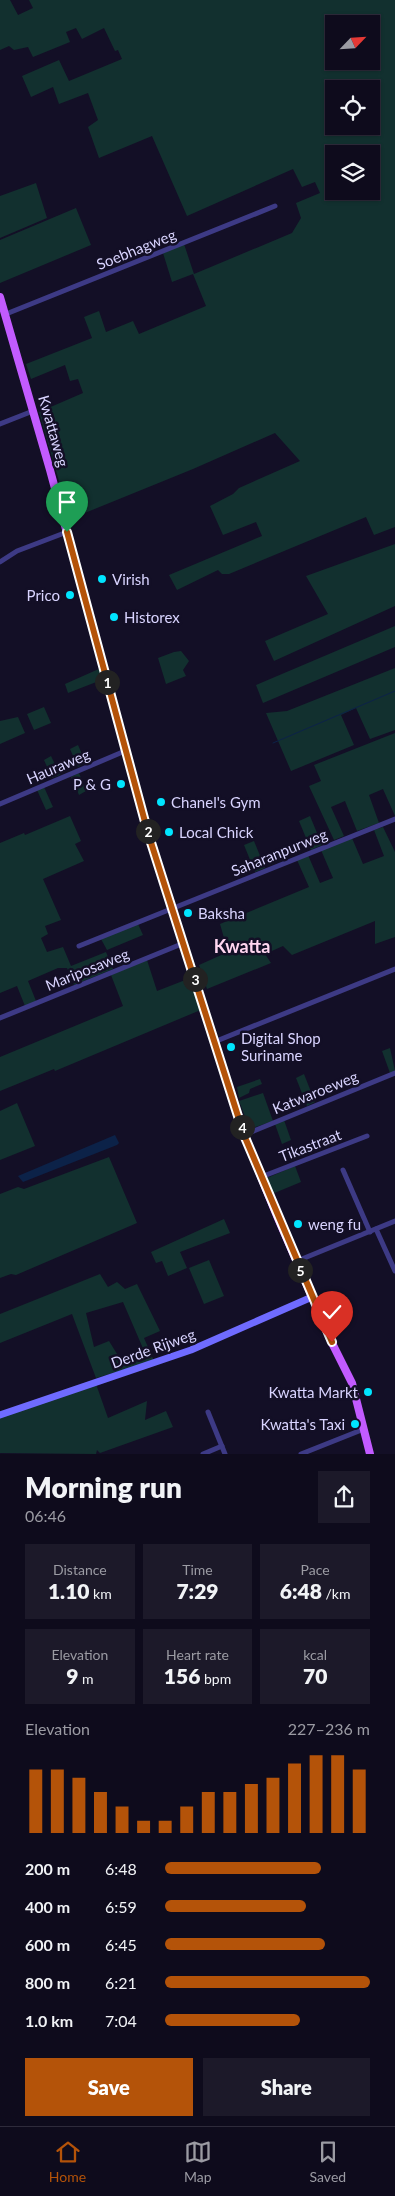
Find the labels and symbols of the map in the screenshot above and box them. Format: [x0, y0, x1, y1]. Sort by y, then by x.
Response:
north arrow [325, 15, 380, 70]
street label: Soebhagweg [94, 225, 178, 273]
street label: Kwattaweg [35, 393, 73, 469]
pin [46, 481, 88, 532]
place label: Virish [112, 570, 150, 588]
marker: Virish [96, 573, 108, 585]
place label: Prico [27, 586, 60, 604]
marker: Prico [64, 589, 76, 601]
place label: Historex [124, 608, 180, 626]
marker: Historex [108, 611, 120, 623]
pin: 1 [94, 670, 120, 694]
street label: Hauraweg [24, 745, 93, 787]
place label: P & G [73, 775, 111, 793]
marker: P & G [115, 778, 127, 790]
place label: Chanel's Gym [171, 793, 261, 811]
marker: Chanel's Gym [155, 796, 167, 808]
pin: 2 [136, 818, 160, 844]
place label: Local Chick [179, 823, 254, 841]
street label: Saharanpurweg [228, 824, 330, 879]
marker: Local Chick [163, 826, 175, 838]
place label: Baksha [198, 904, 245, 922]
marker: Baksha [182, 907, 194, 919]
district label: Kwatta [214, 935, 270, 957]
street label: Mariposaweg [43, 944, 132, 994]
pin: 3 [182, 966, 208, 992]
place label: Digital Shop Suriname [241, 1029, 321, 1064]
marker: Digital Shop Suriname [225, 1041, 237, 1053]
street label: Katwaroeweg [270, 1067, 361, 1117]
pin: 4 [230, 1114, 254, 1140]
street label: Tikastraat [276, 1125, 344, 1165]
place label: weng fu [308, 1215, 361, 1233]
marker: weng fu [292, 1218, 304, 1230]
pin: 5 [288, 1258, 312, 1282]
pin [311, 1291, 353, 1342]
street label: Derde Rijweg [108, 1324, 198, 1372]
place label: Kwatta Markt [268, 1383, 359, 1401]
marker: Kwatta Markt [362, 1386, 374, 1398]
place label: Kwatta's Taxi [261, 1415, 345, 1433]
marker: Kwatta's Taxi [349, 1418, 361, 1430]

